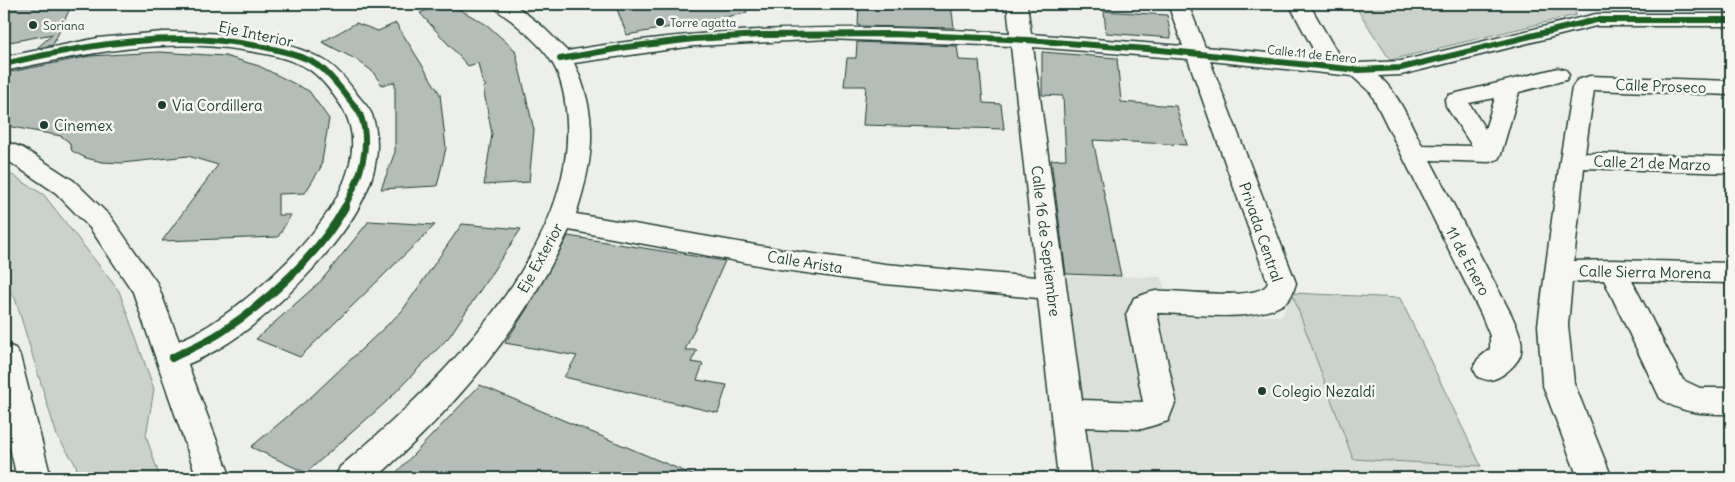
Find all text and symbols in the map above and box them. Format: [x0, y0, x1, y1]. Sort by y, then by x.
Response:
place label: Torre agatta [670, 15, 736, 30]
marker: Torre agatta [654, 16, 666, 28]
street label: Eje Interior [217, 17, 295, 51]
place label: Soriana [43, 18, 85, 33]
marker: Soriana [27, 19, 39, 31]
street label: Calle 11 de Enero [1266, 42, 1358, 66]
street label: Calle Proseco [1615, 75, 1707, 97]
place label: Via Cordillera [172, 96, 263, 115]
marker: Via Cordillera [156, 99, 168, 111]
place label: Cinemex [54, 116, 113, 135]
marker: Cinemex [38, 119, 50, 131]
street label: Calle 21 de Marzo [1593, 151, 1711, 175]
street label: Calle 16 de Septiembre [1027, 164, 1065, 318]
street label: Privada Central [1235, 180, 1287, 284]
street label: Eje Exterior [513, 220, 567, 296]
street label: 11 de Enero [1442, 223, 1494, 299]
street label: Calle Arista [766, 247, 845, 277]
street label: Calle Sierra Morena [1579, 261, 1712, 283]
place label: Colegio Nezaldi [1272, 382, 1375, 401]
marker: Colegio Nezaldi [1256, 385, 1268, 397]

